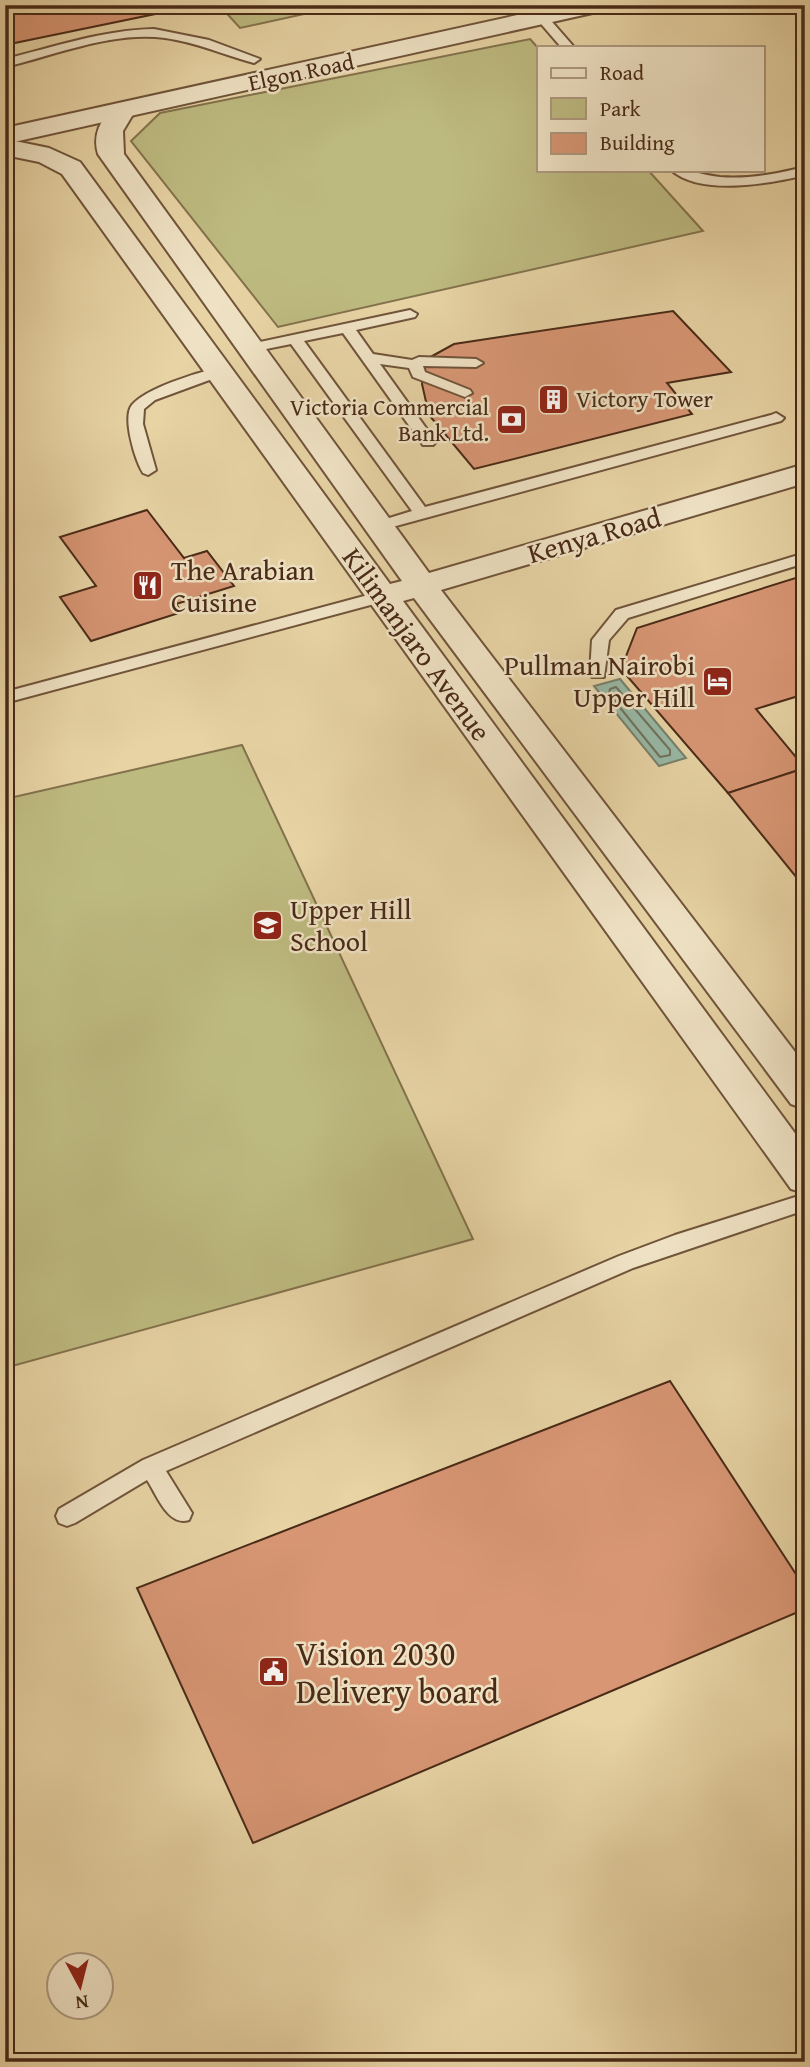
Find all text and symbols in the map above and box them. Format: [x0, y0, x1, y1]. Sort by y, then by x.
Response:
street label: Elgon Road [245, 44, 358, 99]
legend [537, 46, 764, 172]
text: Road [600, 57, 645, 88]
text: Park [600, 93, 641, 124]
text: Building [600, 127, 675, 158]
building icon: Victory Tower [536, 382, 570, 416]
place label: Victory Tower [576, 382, 714, 415]
place label: Victoria Commercial Bank Ltd. [290, 390, 489, 449]
bank icon: Victoria Commercial Bank Ltd. [495, 403, 529, 437]
street label: Kenya Road [522, 496, 665, 573]
street label: Kilimanjaro Avenue [333, 538, 502, 749]
place label: The Arabian Cuisine [171, 549, 315, 622]
restaurant icon: The Arabian Cuisine [131, 569, 165, 603]
place label: Pullman Nairobi Upper Hill [504, 644, 695, 717]
hotel icon: Pullman Nairobi Upper Hill [701, 664, 735, 698]
place label: Upper Hill School [290, 888, 412, 961]
school or university icon: Upper Hill School [250, 908, 284, 942]
place label: Vision 2030 Delivery board [296, 1629, 499, 1715]
public building icon: Vision 2030 Delivery board [256, 1655, 290, 1689]
north arrow [46, 1952, 116, 2022]
text: N [74, 1988, 90, 2018]

